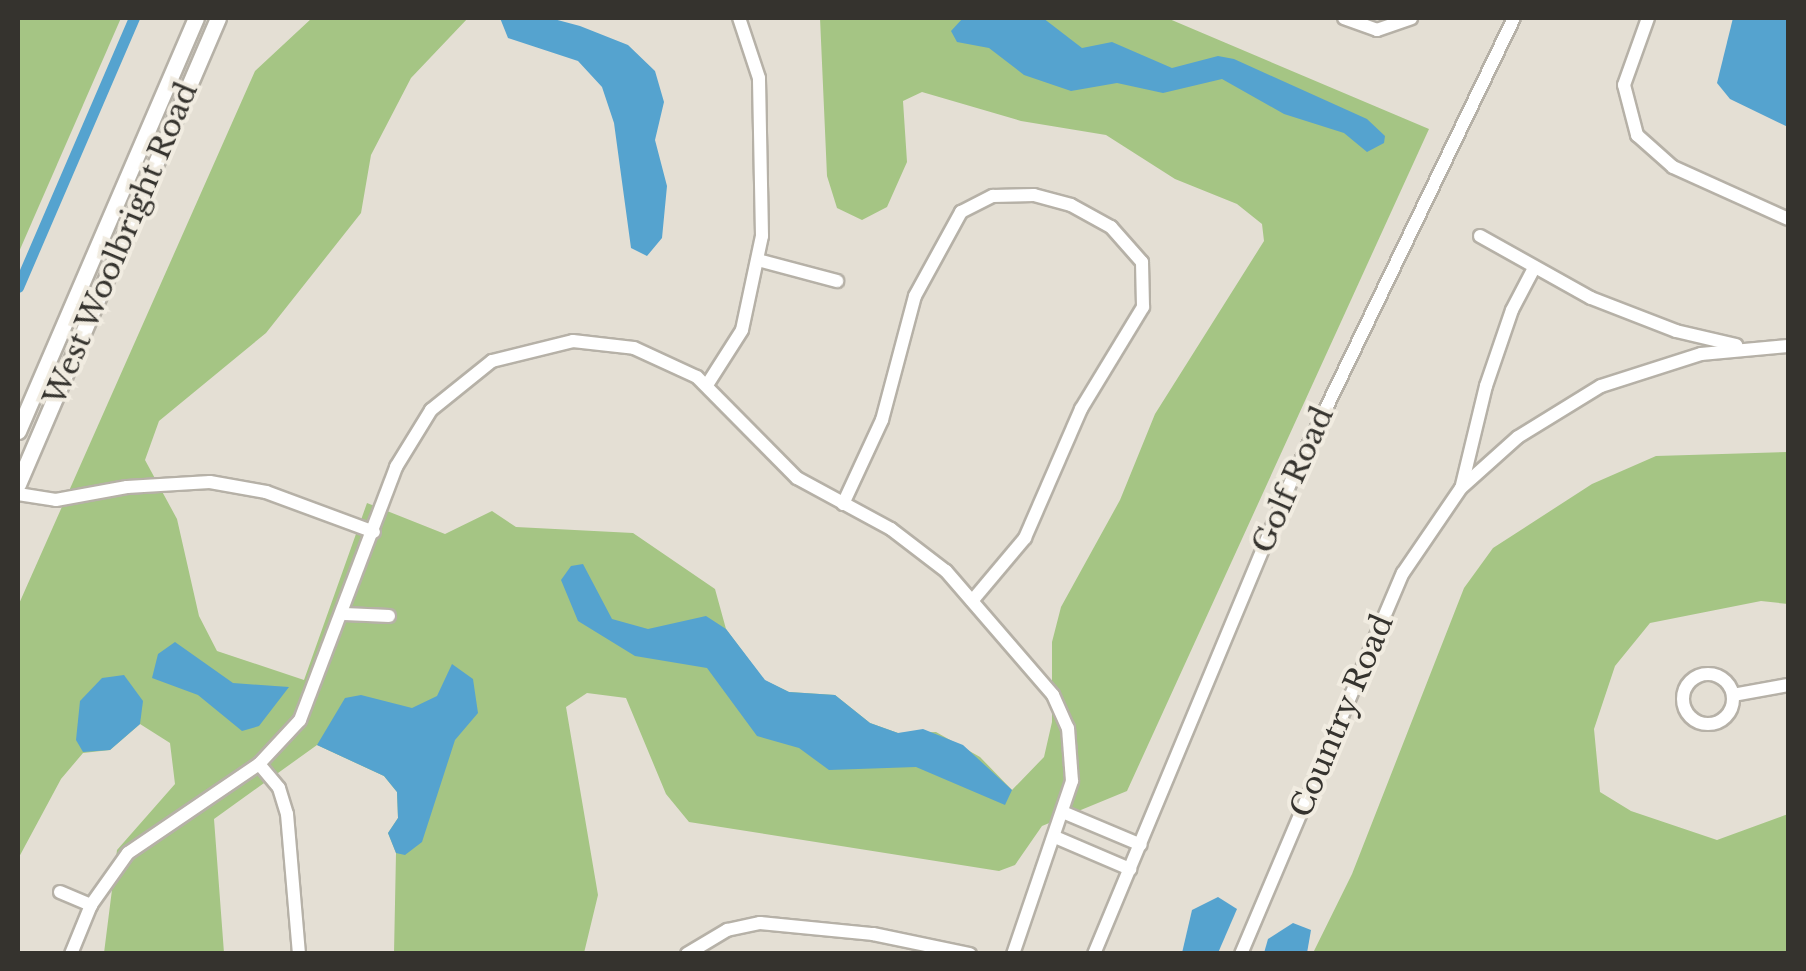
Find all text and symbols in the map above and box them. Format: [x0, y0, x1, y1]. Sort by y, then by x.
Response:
street label: West Woolbright Road [36, 77, 206, 411]
street label: Golf Road [1245, 401, 1341, 559]
street label: Country Road [1283, 609, 1401, 823]

